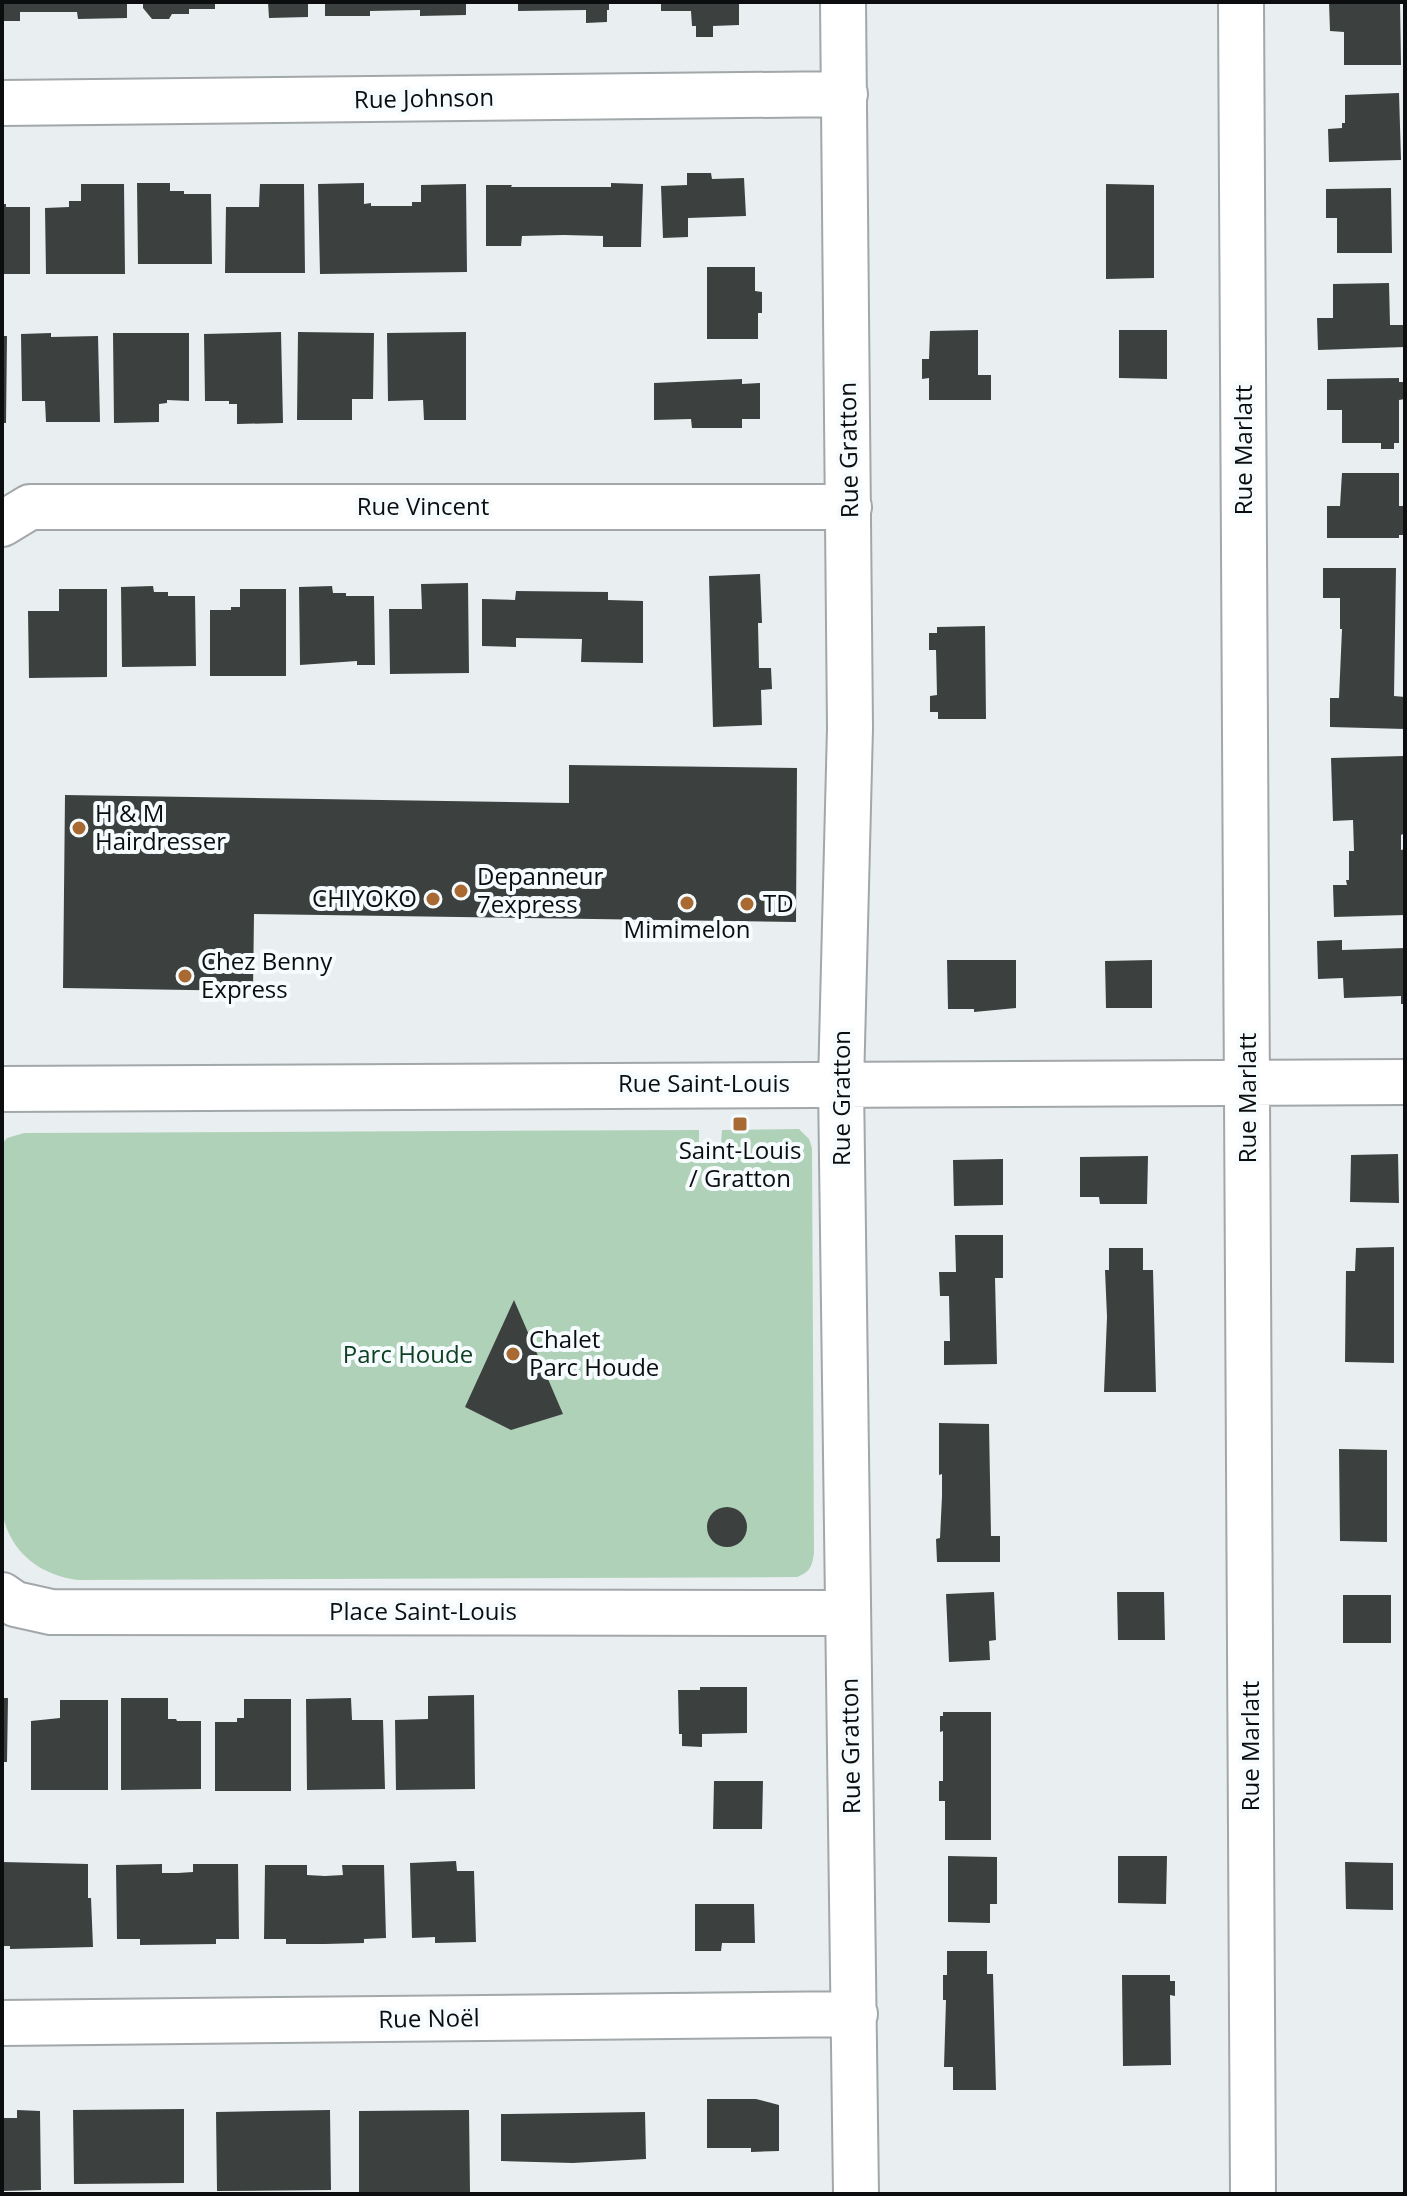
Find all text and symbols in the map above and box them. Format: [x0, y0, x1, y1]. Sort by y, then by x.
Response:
street label: Rue Johnson [354, 80, 494, 115]
street label: Rue Gratton [830, 382, 865, 518]
street label: Rue Marlatt [1226, 385, 1259, 515]
street label: Rue Vincent [357, 489, 489, 522]
place label: H & M Hairdresser [95, 796, 226, 857]
marker: H & M Hairdresser [70, 819, 88, 837]
place label: Depanneur 7express [477, 859, 604, 920]
place label: CHIYOKO [312, 881, 417, 914]
marker: Depanneur 7express [452, 882, 470, 900]
place label: TD [763, 886, 794, 919]
marker: CHIYOKO [424, 890, 442, 908]
marker: Mimimelon [678, 894, 696, 912]
marker: TD [738, 895, 756, 913]
place label: Mimimelon [624, 912, 750, 945]
place label: Chez Benny Express [201, 944, 333, 1005]
marker: Chez Benny Express [176, 967, 194, 985]
street label: Rue Gratton [824, 1030, 857, 1166]
street label: Rue Marlatt [1230, 1033, 1263, 1163]
street label: Rue Saint-Louis [618, 1066, 790, 1099]
marker: Saint-Louis / Gratton [731, 1115, 749, 1133]
place label: Saint-Louis / Gratton [679, 1133, 801, 1194]
place label: Chalet Parc Houde [529, 1322, 659, 1383]
park label: Parc Houde [343, 1337, 473, 1370]
marker: Chalet Parc Houde [504, 1345, 522, 1363]
street label: Place Saint-Louis [329, 1594, 517, 1627]
street label: Rue Gratton [832, 1678, 867, 1814]
street label: Rue Marlatt [1233, 1681, 1266, 1811]
street label: Rue Noël [378, 2000, 480, 2035]

